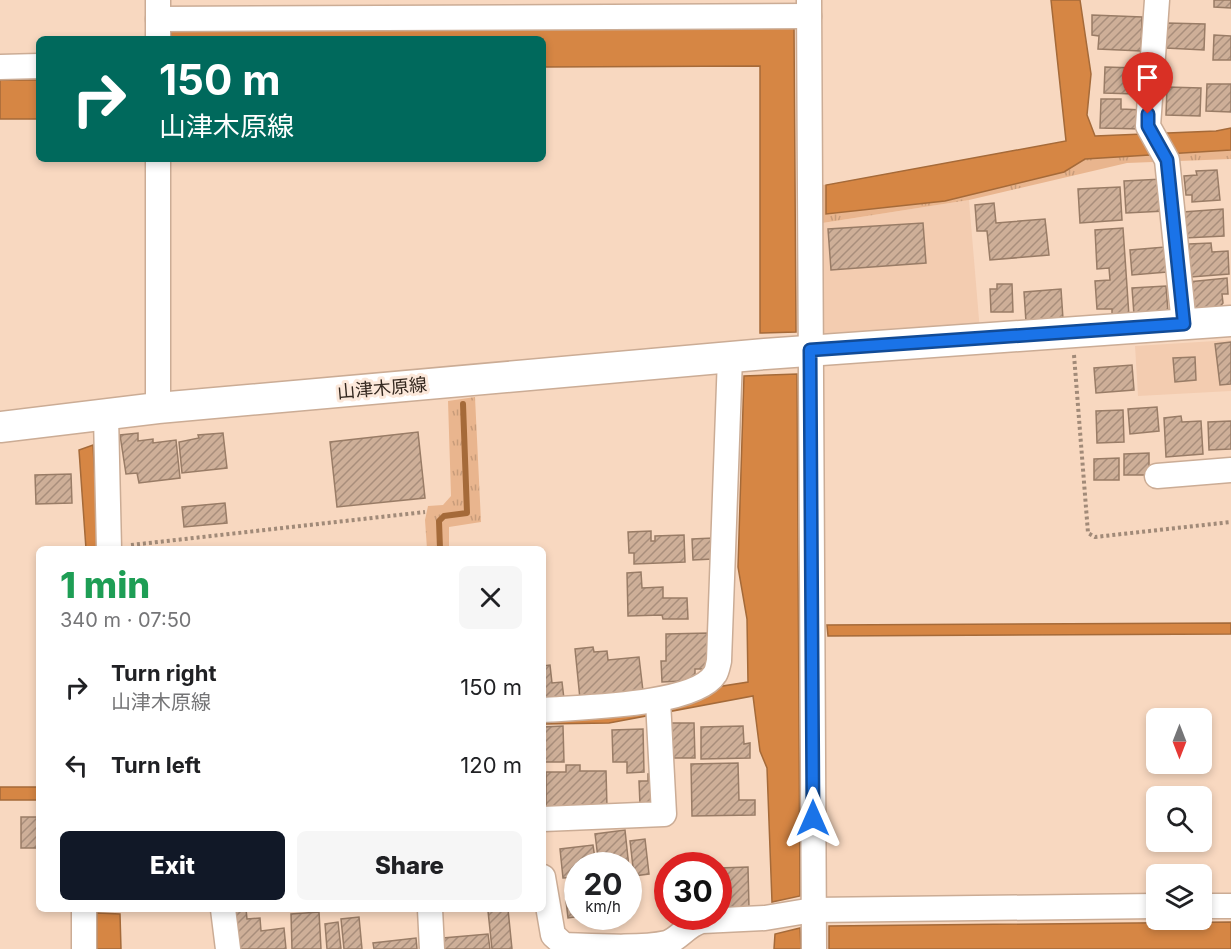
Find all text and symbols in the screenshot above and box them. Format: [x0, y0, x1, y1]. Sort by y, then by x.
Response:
pin [1122, 52, 1173, 114]
text: 150 m [159, 54, 281, 105]
icon: right [60, 60, 138, 138]
icon: arrive [1131, 61, 1164, 94]
text: 山津木原線 [159, 110, 294, 143]
street label: 山津木原線 [336, 374, 428, 402]
text: 1 min [60, 563, 150, 607]
button: close [459, 566, 522, 629]
text: 340 m · 07:50 [60, 608, 191, 632]
text: Turn right [111, 660, 217, 686]
icon: right [60, 671, 93, 704]
text: 150 m [460, 674, 522, 700]
text: 山津木原線 [111, 690, 211, 714]
north arrow [1146, 708, 1212, 774]
map controls [1146, 708, 1212, 930]
icon: left [60, 749, 93, 782]
text: Turn left [111, 752, 201, 778]
text: 120 m [460, 752, 522, 778]
position arrow [781, 786, 845, 850]
button: search [1146, 786, 1212, 852]
button: Exit [60, 831, 285, 900]
button: Share [297, 831, 522, 900]
speed limit sign: 30 [654, 852, 732, 930]
button: layers [1146, 864, 1212, 930]
text: 20 [583, 866, 623, 902]
text: km/h [585, 897, 621, 916]

